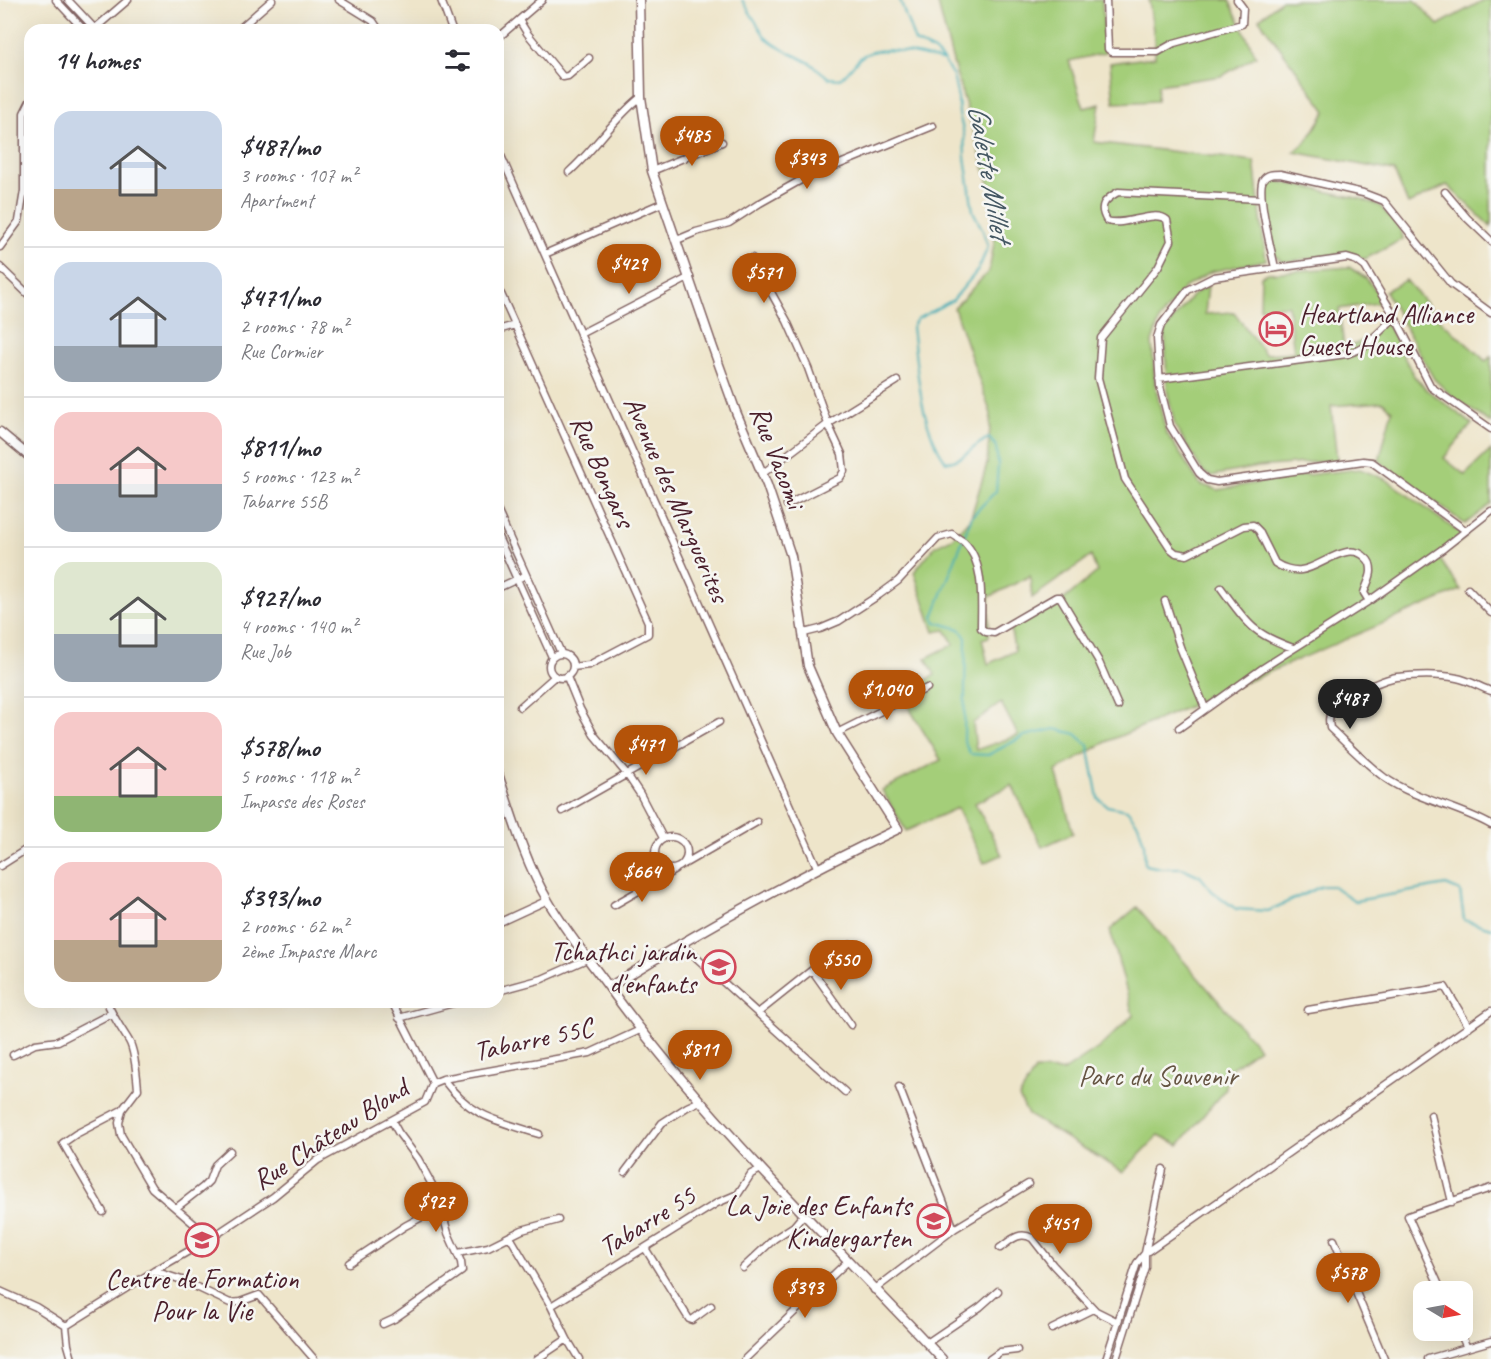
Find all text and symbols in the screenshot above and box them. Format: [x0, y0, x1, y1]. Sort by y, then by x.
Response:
text: 14 homes [54, 44, 139, 77]
icon: filters [441, 44, 474, 77]
water label: Galette Millet [959, 101, 1022, 250]
pin: $485 [656, 116, 728, 167]
text: $485 [674, 123, 710, 148]
text: $487/mo [240, 130, 320, 163]
icon: home [102, 135, 174, 207]
pin: $343 [771, 139, 843, 190]
text: $343 [789, 146, 825, 171]
text: 3 rooms · 107 m² [240, 163, 357, 188]
text: Apartment [240, 188, 313, 213]
pin: $429 [593, 244, 665, 295]
text: $429 [611, 251, 647, 276]
pin: $571 [728, 253, 800, 304]
text: $571 [746, 260, 782, 285]
text: $471/mo [240, 281, 320, 314]
icon: home [102, 286, 174, 358]
place label: Heartland Alliance Guest House [1299, 296, 1475, 363]
hotel icon: Heartland Alliance Guest House [1258, 311, 1294, 347]
text: 2 rooms · 78 m² [240, 314, 348, 339]
text: Rue Cormier [240, 339, 322, 364]
street label: Avenue des Marguerites [616, 391, 739, 610]
street label: Rue Vacomi [743, 401, 815, 517]
street label: Rue Bongars [563, 409, 644, 535]
text: $811/mo [240, 431, 320, 464]
icon: home [102, 436, 174, 508]
text: 5 rooms · 123 m² [240, 464, 357, 489]
text: Tabarre 55B [240, 489, 327, 514]
text: $927/mo [240, 581, 320, 614]
icon: home [102, 586, 174, 658]
text: 4 rooms · 140 m² [240, 614, 357, 639]
text: Rue Job [240, 639, 291, 664]
pin: $1,040 [838, 670, 936, 721]
text: $1,040 [863, 677, 911, 702]
pin: $487 [1314, 679, 1386, 730]
text: $487 [1332, 686, 1368, 711]
pin: $471 [610, 725, 682, 776]
text: $578/mo [240, 731, 320, 764]
text: $471 [628, 732, 664, 757]
icon: home [102, 736, 174, 808]
text: 5 rooms · 118 m² [240, 764, 357, 789]
text: Impasse des Roses [240, 789, 364, 814]
pin: $664 [606, 852, 678, 903]
text: $664 [624, 859, 660, 884]
text: $393/mo [240, 881, 320, 914]
icon: home [102, 886, 174, 958]
text: 2 rooms · 62 m² [240, 914, 348, 939]
place label: Tchathci jardin d'enfants [550, 934, 698, 1001]
text: 2ème Impasse Marc [240, 939, 376, 964]
pin: $550 [805, 940, 877, 991]
text: $550 [823, 947, 859, 972]
school or university icon: Tchathci jardin d'enfants [701, 949, 737, 985]
street label: Tabarre 55C [470, 1009, 598, 1069]
pin: $811 [664, 1030, 736, 1081]
text: $811 [682, 1037, 718, 1062]
park label: Parc du Souvenir [1078, 1058, 1239, 1093]
street label: Rue Château Blond [246, 1068, 418, 1197]
street label: Tabarre 55 [592, 1177, 703, 1264]
pin: $927 [400, 1182, 472, 1233]
place label: La Joie des Enfants Kindergarten [726, 1188, 913, 1255]
text: $927 [418, 1189, 454, 1214]
school or university icon: La Joie des Enfants Kindergarten [916, 1203, 952, 1239]
pin: $451 [1024, 1204, 1096, 1255]
text: $451 [1042, 1211, 1078, 1236]
school or university icon: Centre de Formation Pour la Vie [184, 1222, 220, 1258]
pin: $578 [1312, 1253, 1384, 1304]
text: $578 [1330, 1260, 1366, 1285]
place label: Centre de Formation Pour la Vie [105, 1261, 299, 1328]
pin: $393 [769, 1268, 841, 1319]
text: $393 [787, 1275, 823, 1300]
north arrow [1413, 1281, 1473, 1341]
map controls [1413, 1281, 1473, 1341]

